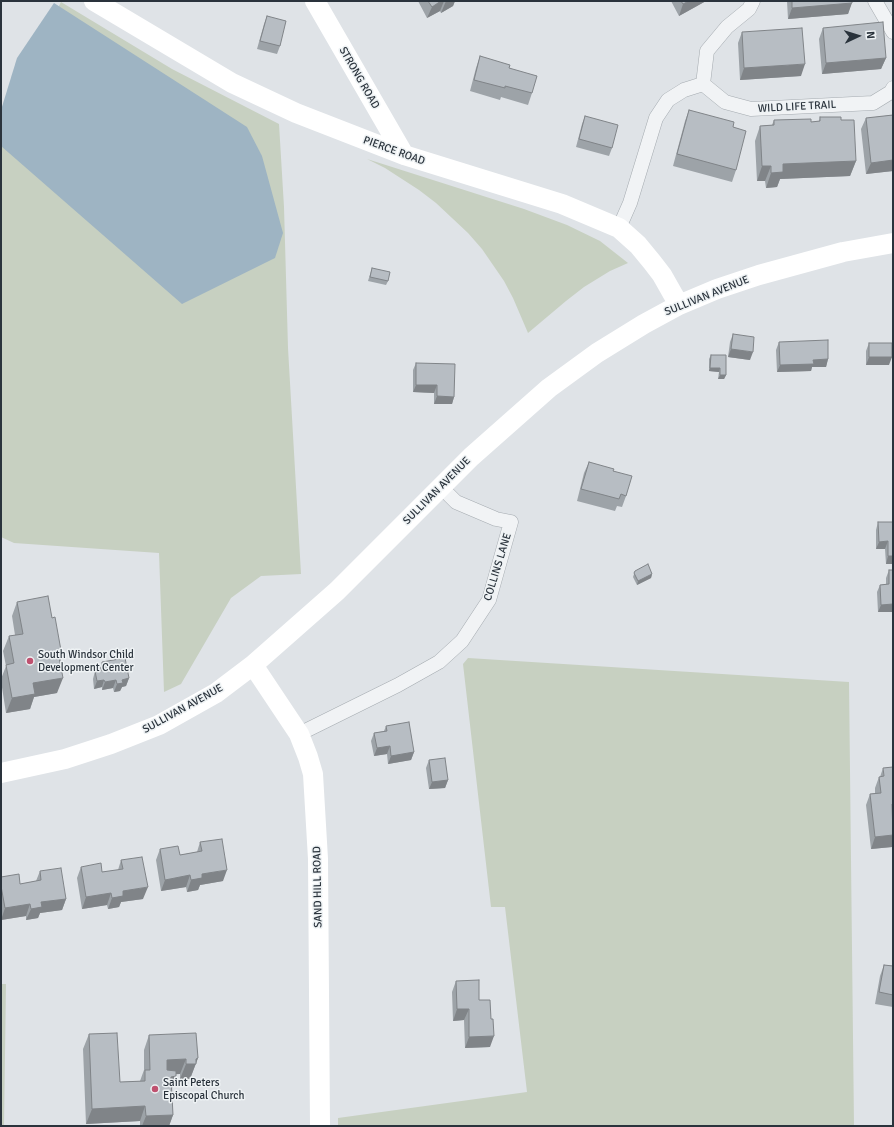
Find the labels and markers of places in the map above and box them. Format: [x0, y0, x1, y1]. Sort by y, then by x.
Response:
place label: South Windsor Child Development Center [38, 648, 134, 674]
marker: South Windsor Child Development Center [25, 656, 35, 666]
place label: Saint Peters Episcopal Church [163, 1076, 244, 1102]
marker: Saint Peters Episcopal Church [150, 1084, 160, 1094]

